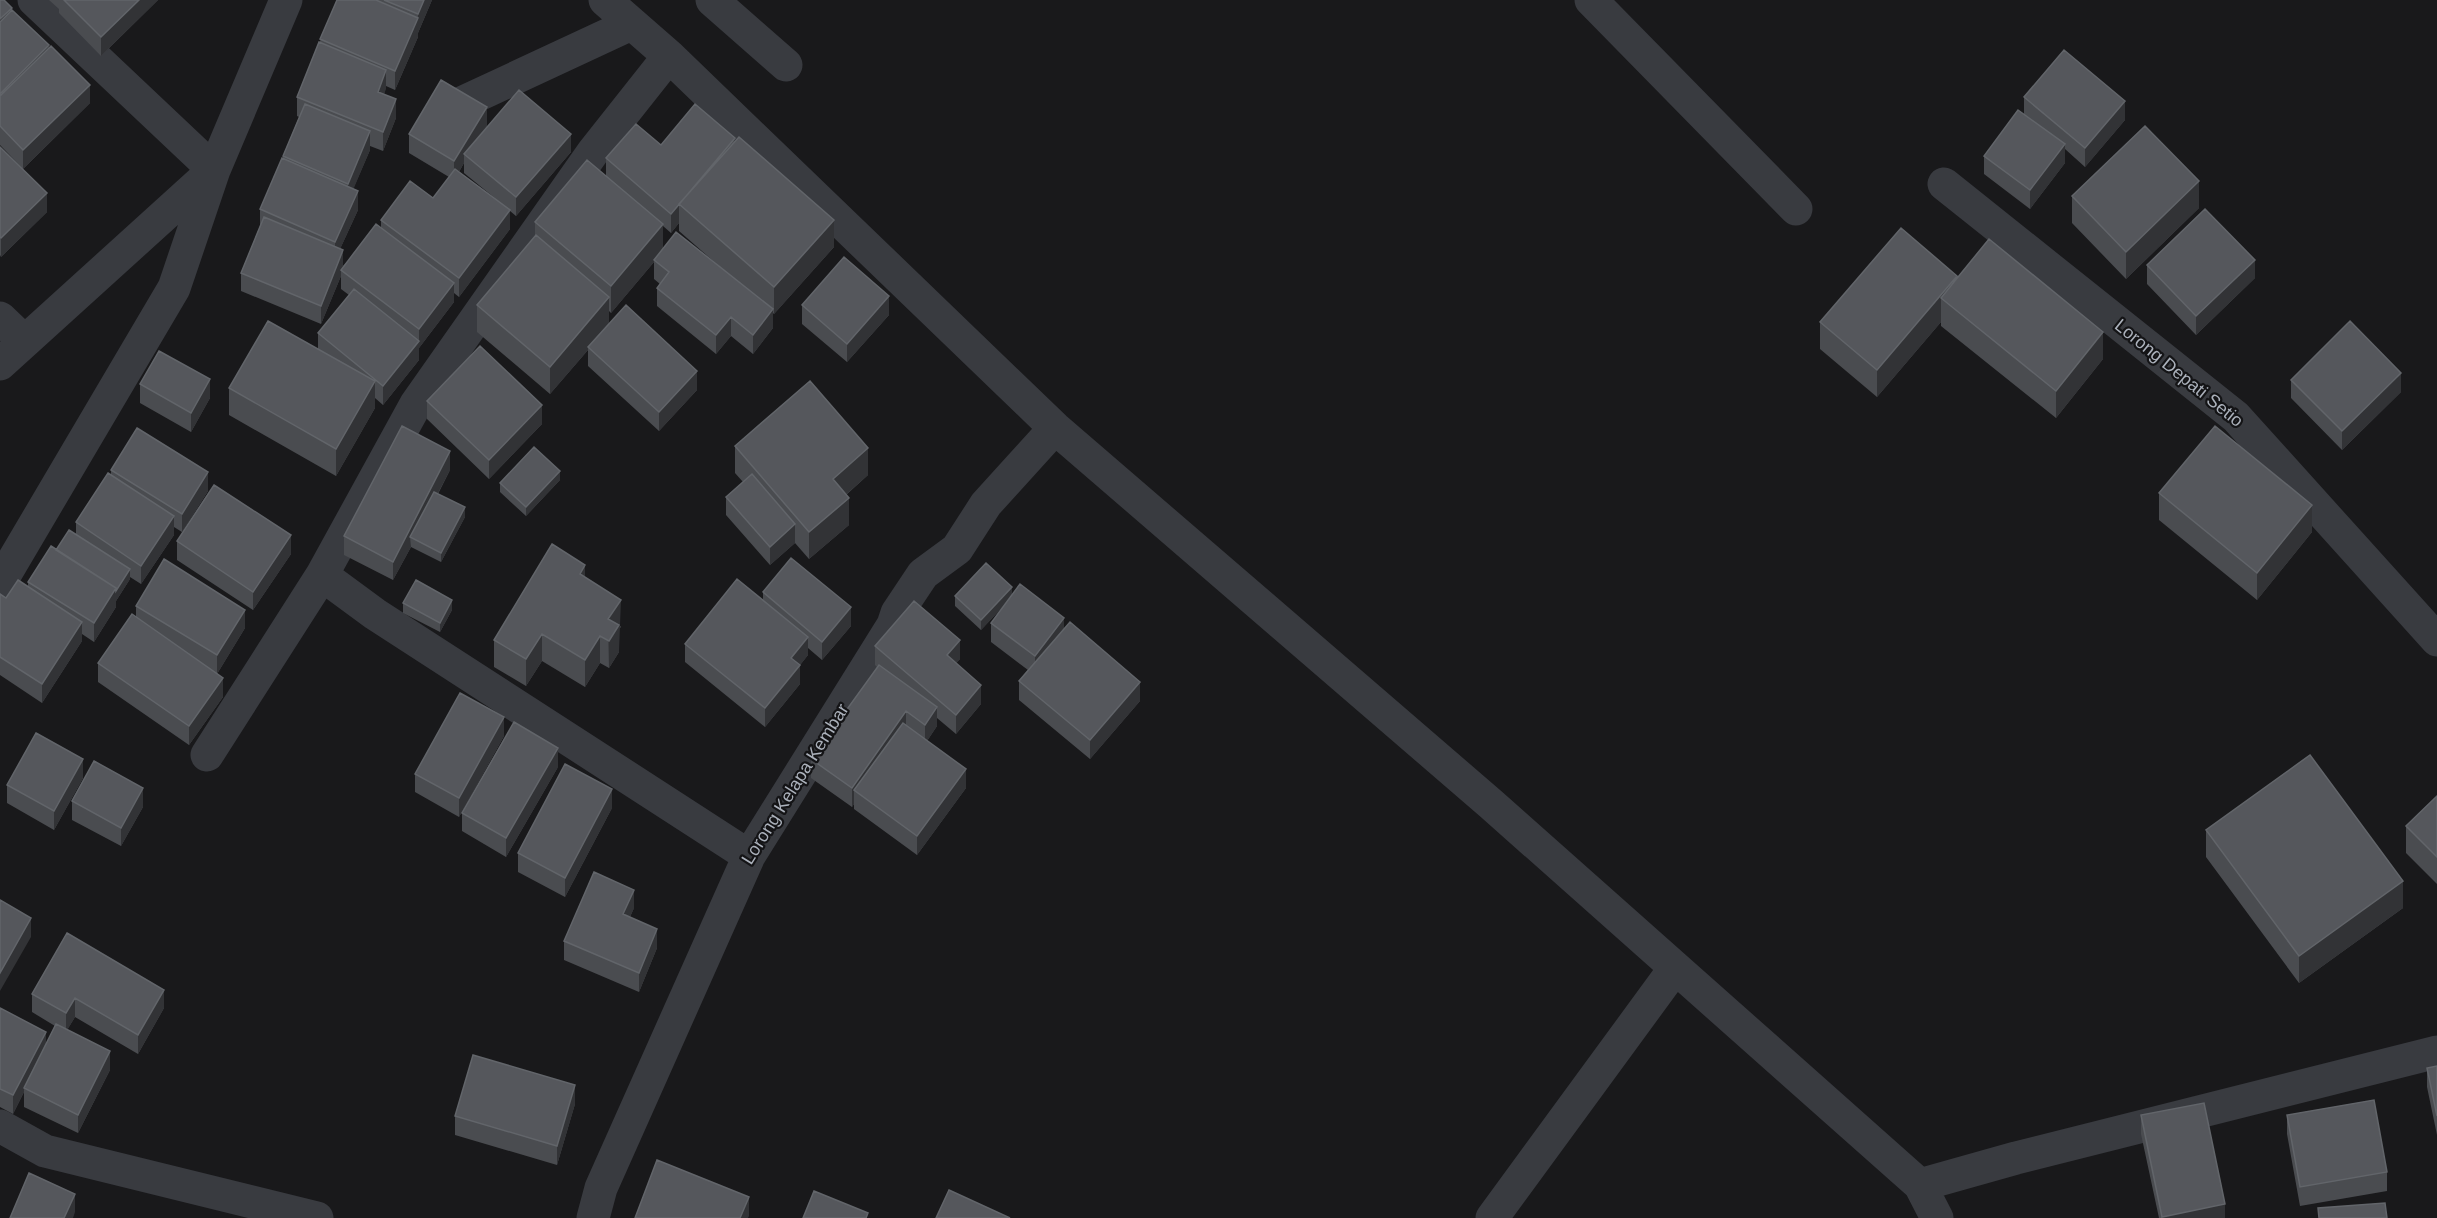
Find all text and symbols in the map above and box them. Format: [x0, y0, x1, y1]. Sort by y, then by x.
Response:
street label: Lorong Depati Setio [2111, 315, 2247, 431]
street label: Lorong Kelapa Kembar [737, 700, 853, 868]

